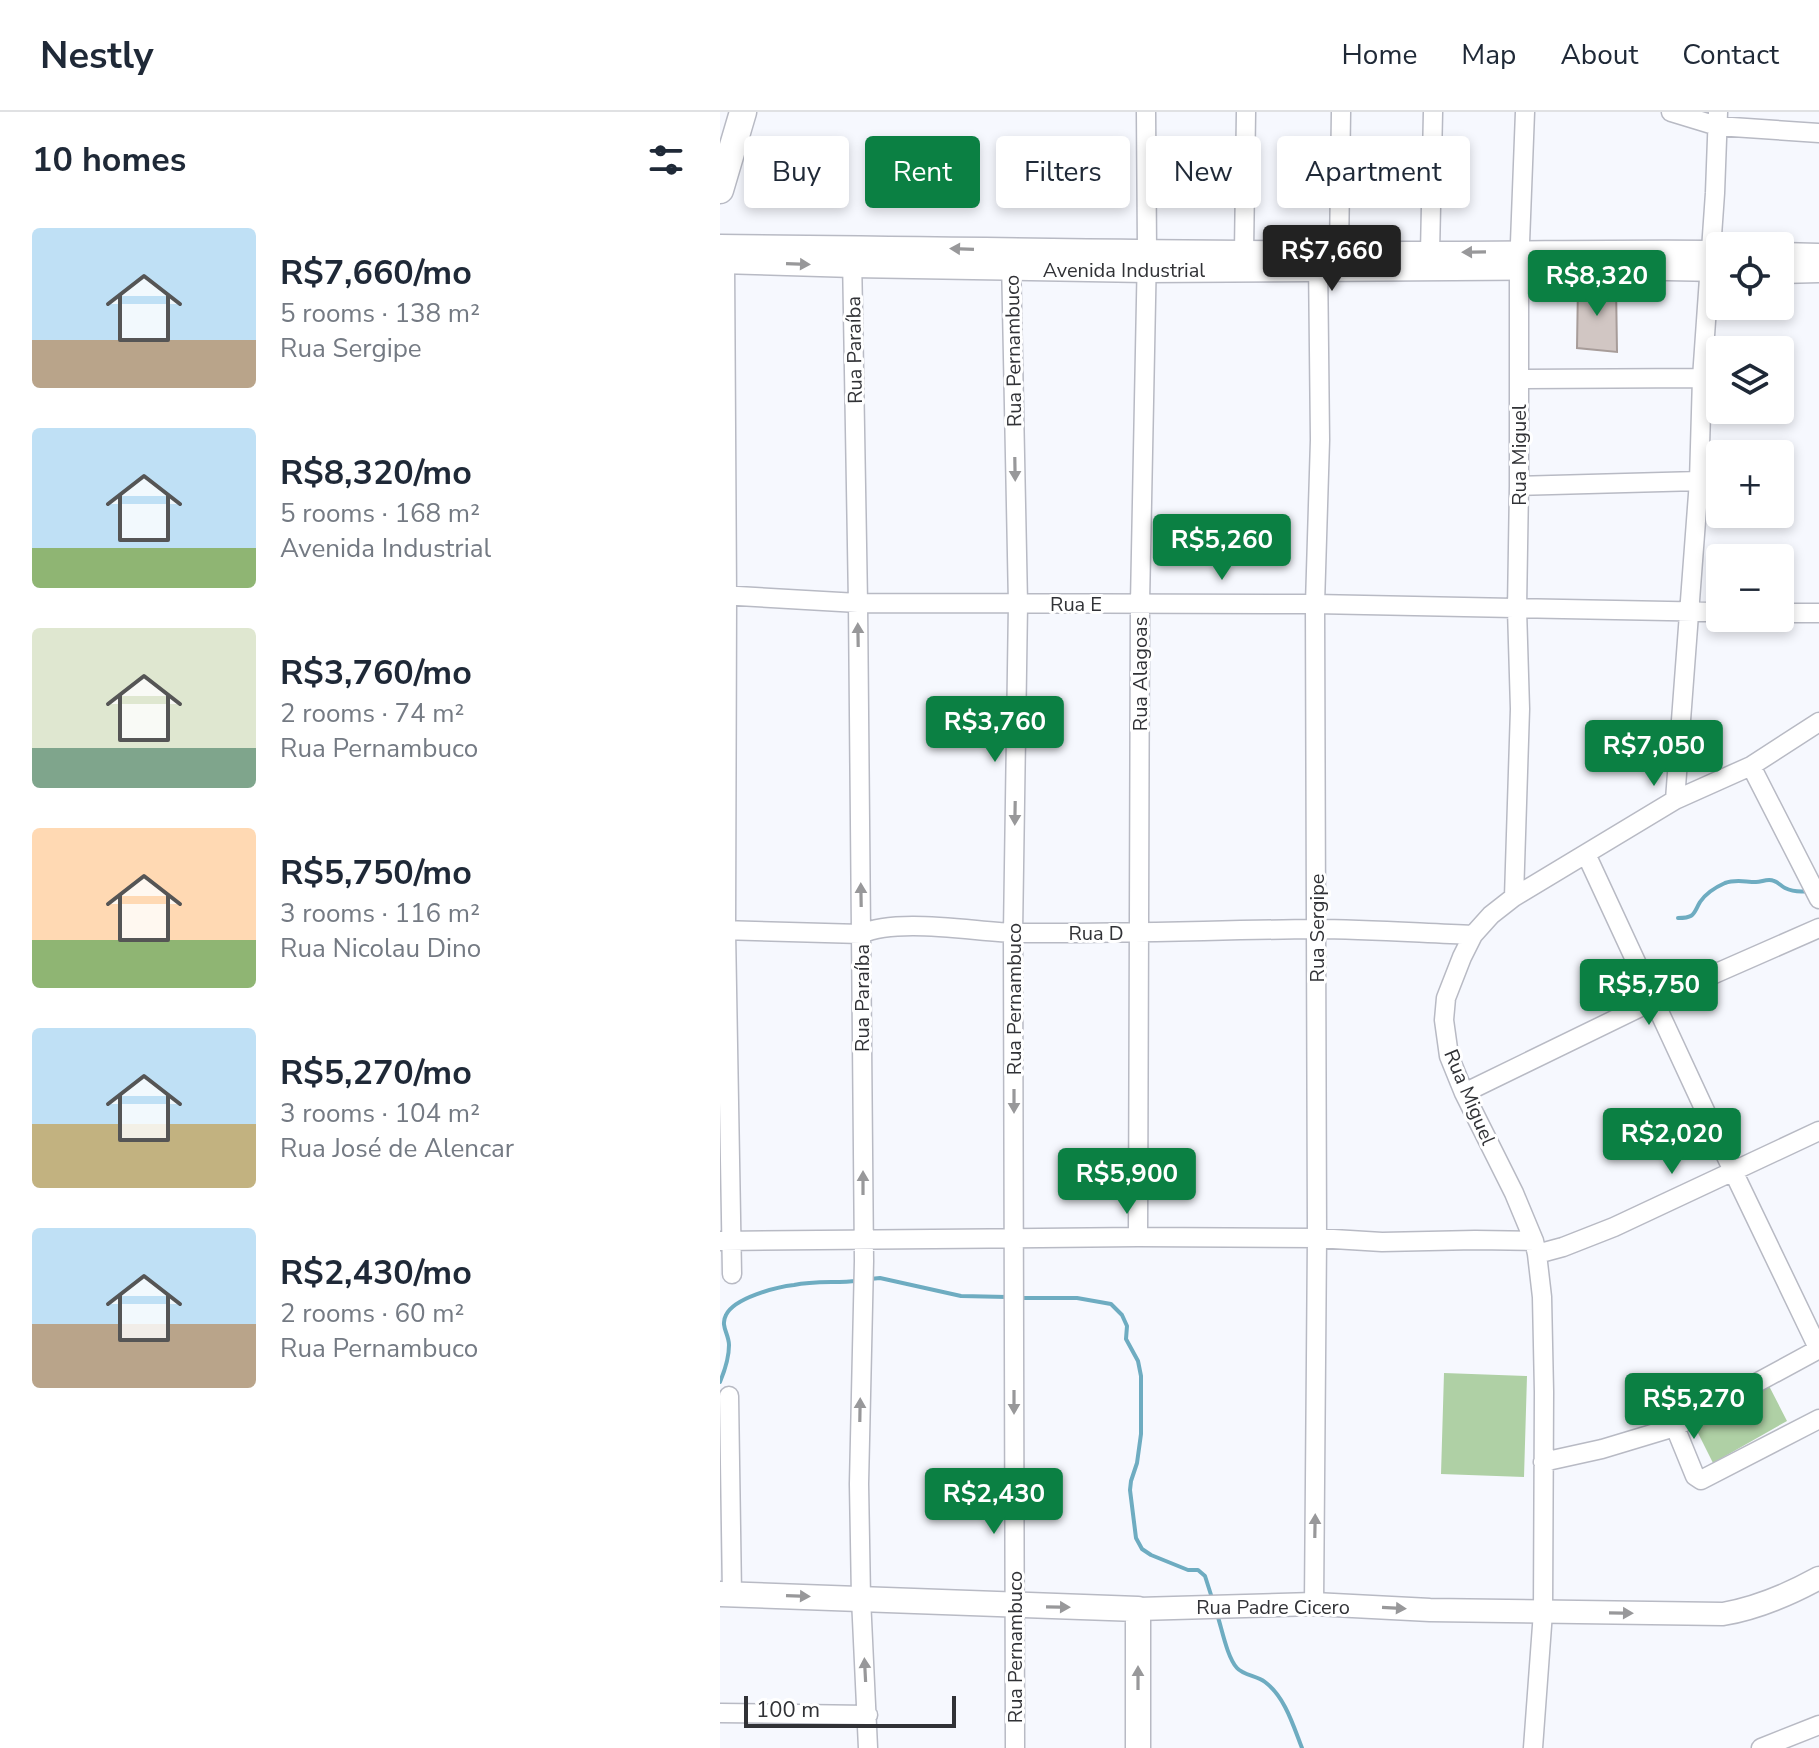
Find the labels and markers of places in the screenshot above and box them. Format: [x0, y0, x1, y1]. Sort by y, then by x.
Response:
pin: R$7,660 [1258, 225, 1406, 293]
pin: R$8,320 [1523, 250, 1671, 318]
pin: R$5,260 [1148, 514, 1296, 582]
pin: R$3,760 [921, 696, 1069, 764]
pin: R$7,050 [1580, 720, 1728, 788]
pin: R$5,750 [1575, 959, 1723, 1027]
pin: R$2,020 [1598, 1108, 1746, 1176]
pin: R$5,900 [1053, 1148, 1201, 1216]
pin: R$5,270 [1620, 1373, 1768, 1441]
pin: R$2,430 [920, 1468, 1068, 1536]

